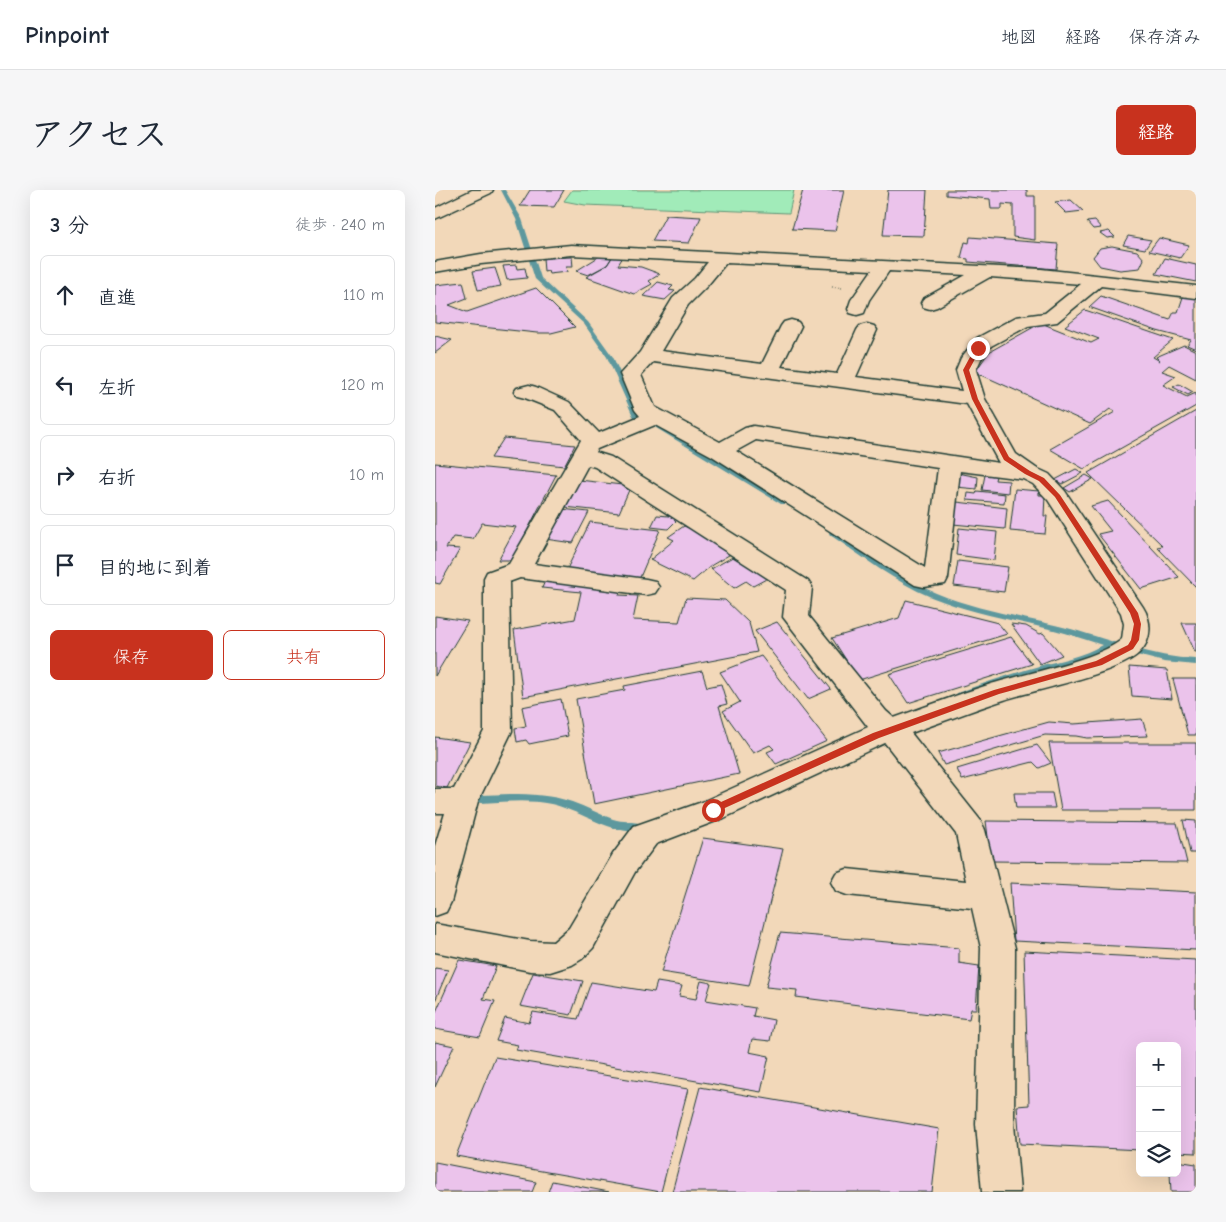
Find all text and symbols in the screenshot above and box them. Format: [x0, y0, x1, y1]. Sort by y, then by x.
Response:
text: Pinpoint [25, 21, 109, 49]
text: 地図 [1001, 27, 1037, 48]
text: 経路 [1065, 27, 1101, 48]
text: 保存済み [1129, 27, 1201, 48]
button: 経路 [1116, 105, 1196, 155]
text: アクセス [30, 114, 168, 155]
text: 3 分 [50, 213, 89, 237]
text: 徒歩 · 240 m [295, 216, 385, 234]
icon: ahead [51, 281, 79, 309]
text: 110 m [343, 286, 384, 304]
text: 直進 [98, 287, 136, 309]
route end [967, 337, 990, 360]
icon: left [51, 371, 79, 399]
text: 120 m [341, 376, 384, 394]
text: 左折 [98, 377, 136, 399]
icon: right [51, 461, 79, 489]
text: 10 m [349, 466, 384, 484]
text: 右折 [98, 467, 136, 489]
icon: arrive [51, 551, 79, 579]
text: 目的地に到着 [98, 557, 212, 579]
button: 保存 [50, 630, 213, 680]
button: 共有 [223, 630, 385, 680]
route start [702, 799, 725, 822]
map controls [1136, 1042, 1181, 1177]
button: + [1136, 1042, 1181, 1087]
button: − [1136, 1087, 1181, 1132]
button: layers [1136, 1132, 1181, 1177]

